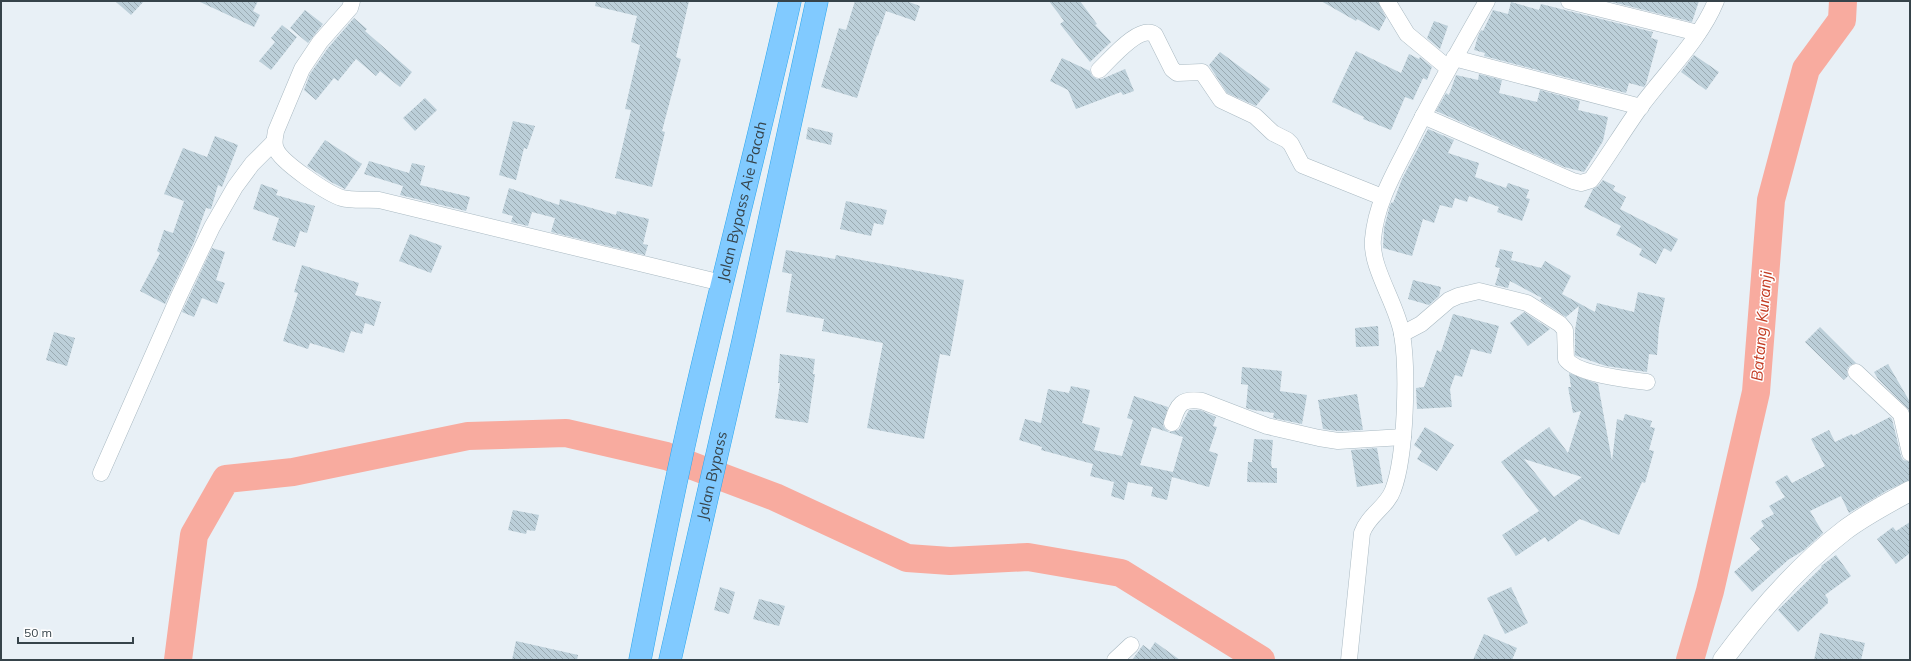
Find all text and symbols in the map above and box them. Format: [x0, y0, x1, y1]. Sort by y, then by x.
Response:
street label: Jalan Bypass Aie Pacah [713, 119, 771, 283]
water label: Batang Kuranji [1746, 270, 1776, 382]
street label: Jalan Bypass [692, 429, 731, 522]
scale bar [18, 619, 133, 645]
text: 50 m [24, 625, 52, 640]

